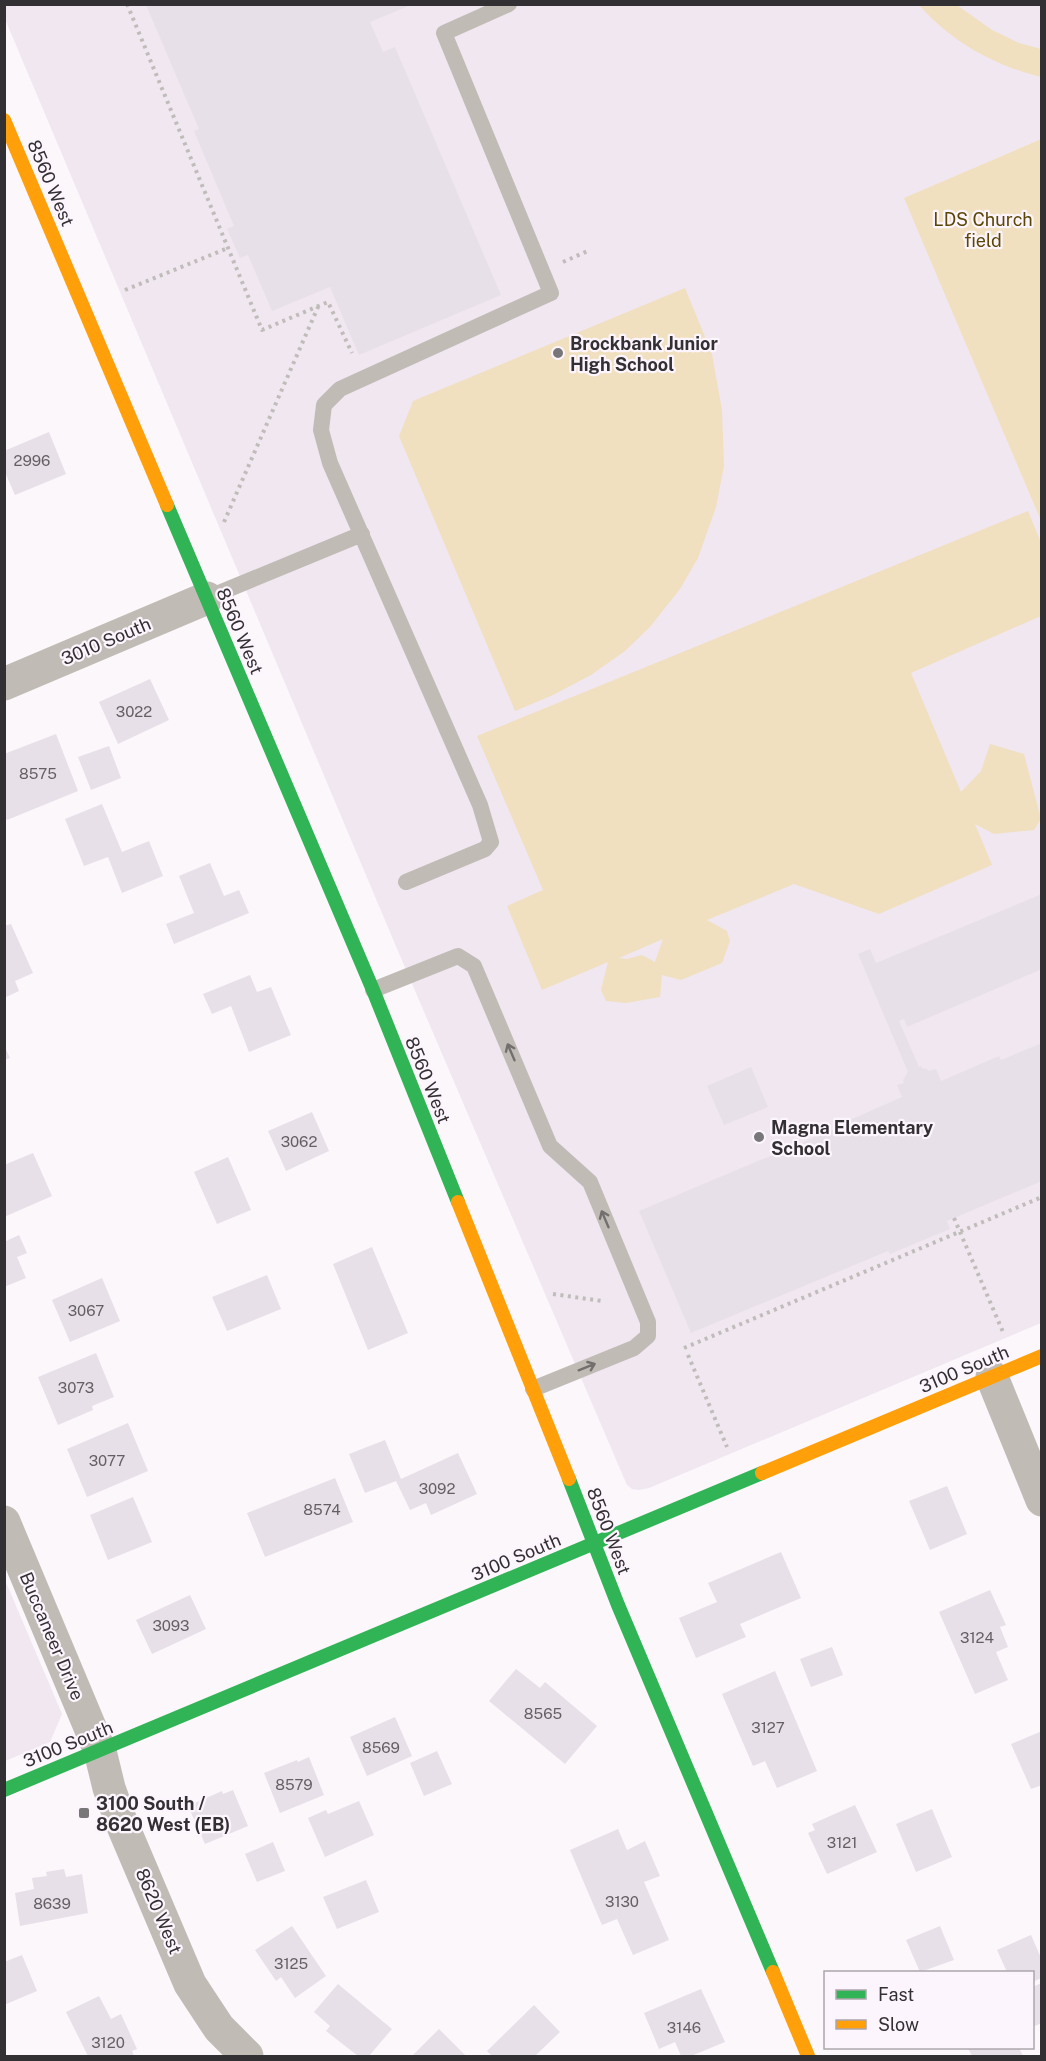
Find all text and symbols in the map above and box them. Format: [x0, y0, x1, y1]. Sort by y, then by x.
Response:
street label: 8560 West [23, 137, 79, 229]
park label: LDS Church field [933, 209, 1033, 251]
place label: Brockbank Junior High School [570, 333, 718, 375]
marker: Brockbank Junior High School [551, 346, 565, 360]
house number: 2996 [14, 452, 50, 469]
street label: 8560 West [212, 585, 268, 677]
street label: 3010 South [58, 613, 154, 669]
house number: 3022 [116, 703, 152, 720]
house number: 8575 [19, 765, 57, 782]
street label: 8560 West [401, 1034, 455, 1126]
one-way arrow [505, 1044, 516, 1062]
place label: Magna Elementary School [771, 1117, 933, 1159]
marker: Magna Elementary School [752, 1130, 766, 1144]
house number: 3062 [281, 1133, 317, 1150]
one-way arrow [599, 1210, 610, 1228]
house number: 3067 [68, 1302, 104, 1319]
street label: 3100 South [916, 1341, 1012, 1397]
one-way arrow [577, 1361, 596, 1372]
house number: 3073 [58, 1379, 94, 1396]
house number: 3077 [89, 1452, 125, 1469]
house number: 3092 [419, 1480, 455, 1497]
street label: 8560 West [583, 1484, 635, 1578]
house number: 8574 [303, 1501, 341, 1518]
street label: 3100 South [468, 1529, 564, 1585]
street label: Buccaneer Drive [16, 1569, 88, 1703]
house number: 3093 [152, 1617, 190, 1634]
house number: 3124 [960, 1629, 994, 1646]
house number: 8565 [524, 1705, 562, 1722]
street label: 3100 South [20, 1716, 116, 1772]
house number: 3127 [751, 1719, 785, 1736]
house number: 8569 [362, 1739, 400, 1756]
house number: 8579 [275, 1776, 313, 1793]
place label: 3100 South / 8620 West (EB) [96, 1793, 230, 1835]
marker: 3100 South / 8620 West (EB) [77, 1806, 91, 1820]
house number: 3121 [827, 1834, 857, 1851]
street label: 8620 West [132, 1865, 186, 1957]
house number: 3130 [605, 1893, 639, 1910]
house number: 8639 [33, 1895, 71, 1912]
house number: 3125 [274, 1955, 308, 1972]
legend [824, 1971, 1034, 2049]
text: Fast [878, 1984, 914, 2005]
text: Slow [878, 2014, 919, 2035]
house number: 3146 [667, 2019, 701, 2036]
house number: 3120 [91, 2034, 125, 2051]

